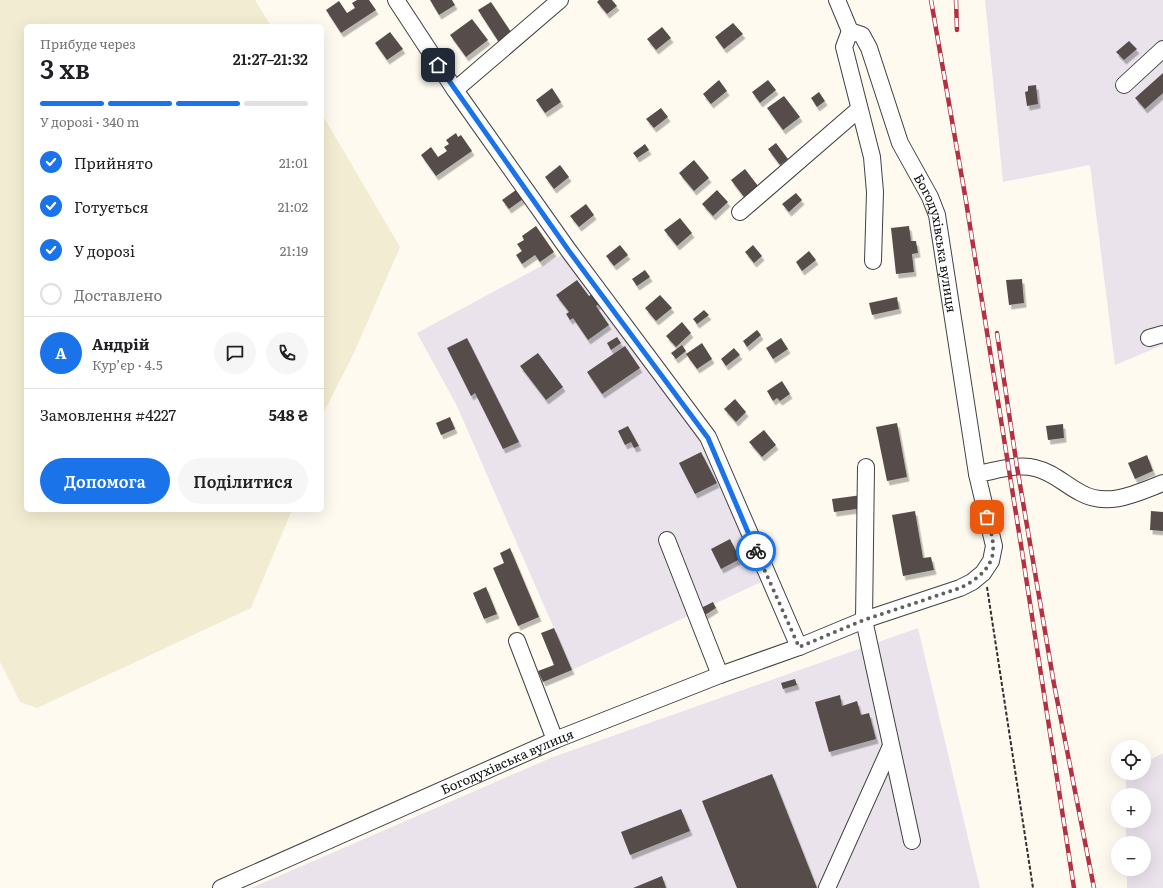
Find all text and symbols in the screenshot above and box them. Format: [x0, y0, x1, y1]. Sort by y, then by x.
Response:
text: Прибуде через [40, 34, 136, 53]
text: 21:27–21:32 [233, 47, 308, 70]
text: 3 хв [40, 48, 90, 87]
pin [421, 48, 455, 82]
icon: home [427, 54, 449, 76]
text: У дорозі · 340 m [40, 112, 139, 131]
icon: check [40, 151, 62, 173]
text: Прийнято [74, 151, 153, 174]
text: 21:01 [279, 153, 308, 172]
street label: Богодухівська вулиця [910, 170, 962, 314]
icon: check [40, 195, 62, 217]
text: Готується [74, 195, 149, 218]
text: 21:02 [278, 197, 308, 216]
icon: check [40, 239, 62, 261]
text: У дорозі [74, 239, 135, 262]
text: 21:19 [280, 241, 308, 260]
text: Доставлено [74, 283, 162, 306]
text: Андрій [92, 332, 149, 355]
button: chat [214, 332, 256, 374]
button: phone [266, 332, 308, 374]
text: А [55, 341, 67, 364]
text: Кур’єр · 4.5 [92, 355, 163, 374]
text: Замовлення #4227 [40, 403, 176, 426]
text: 548 ₴ [269, 403, 308, 426]
button: Допомога [40, 458, 170, 504]
button: Поділитися [178, 458, 308, 504]
pin [970, 500, 1004, 534]
icon: bag [976, 506, 998, 528]
courier [736, 531, 776, 571]
icon: bike [745, 540, 767, 562]
street label: Богодухівська вулиця [438, 724, 577, 798]
map controls [1111, 740, 1151, 876]
button: locate [1111, 740, 1151, 780]
button: + [1111, 788, 1151, 828]
button: − [1111, 836, 1151, 876]

